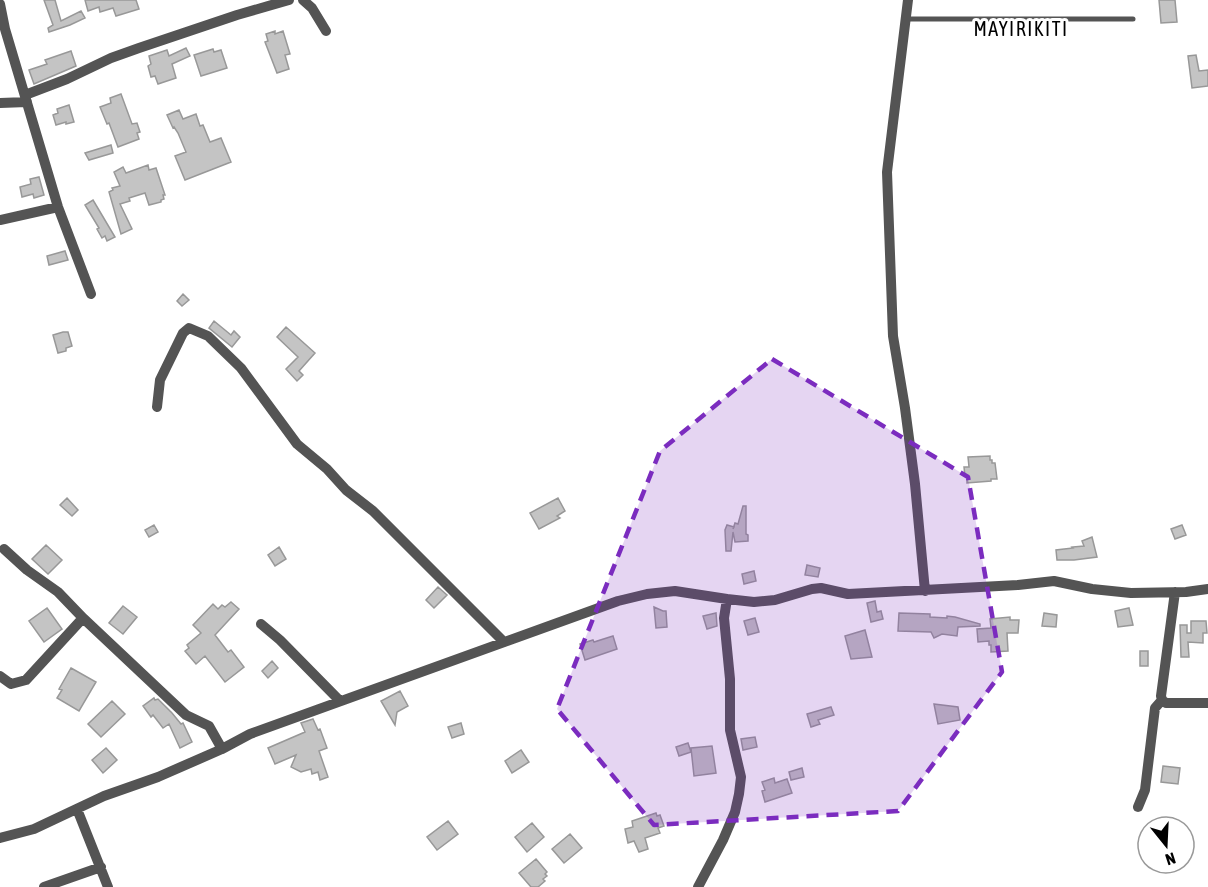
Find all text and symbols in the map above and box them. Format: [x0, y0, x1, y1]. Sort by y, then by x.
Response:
district label: MAYIRIKITI [973, 17, 1069, 40]
north arrow [1136, 815, 1196, 875]
text: N [1163, 849, 1178, 869]

